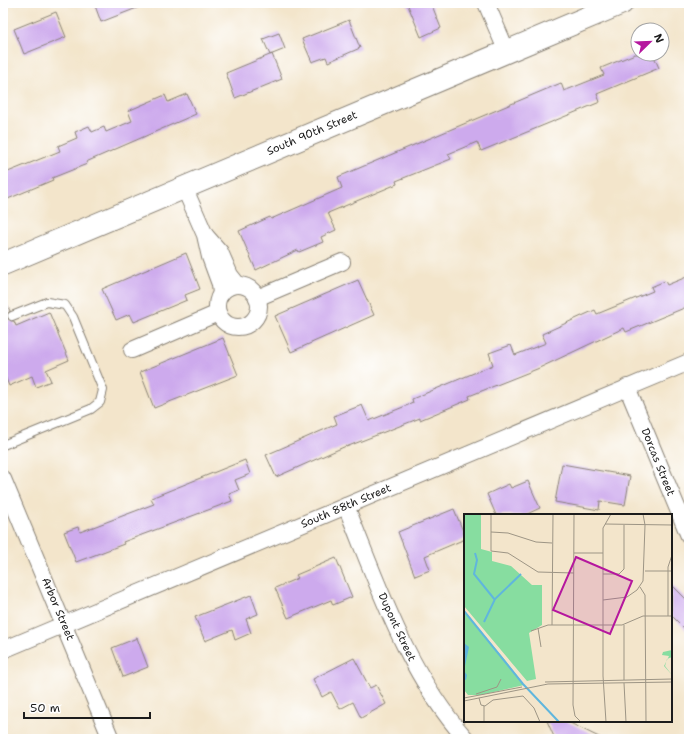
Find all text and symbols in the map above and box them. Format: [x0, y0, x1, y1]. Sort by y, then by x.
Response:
north arrow [630, 22, 670, 62]
text: N [650, 31, 667, 45]
street label: South 90th Street [264, 107, 360, 159]
street label: Dorcas Street [638, 426, 679, 498]
street label: South 88th Street [299, 480, 394, 532]
inset map [464, 514, 672, 722]
street label: Arbor Street [38, 575, 78, 643]
street label: Dupont Street [375, 590, 420, 664]
scale bar [24, 694, 150, 720]
text: 50 m [30, 700, 60, 716]

